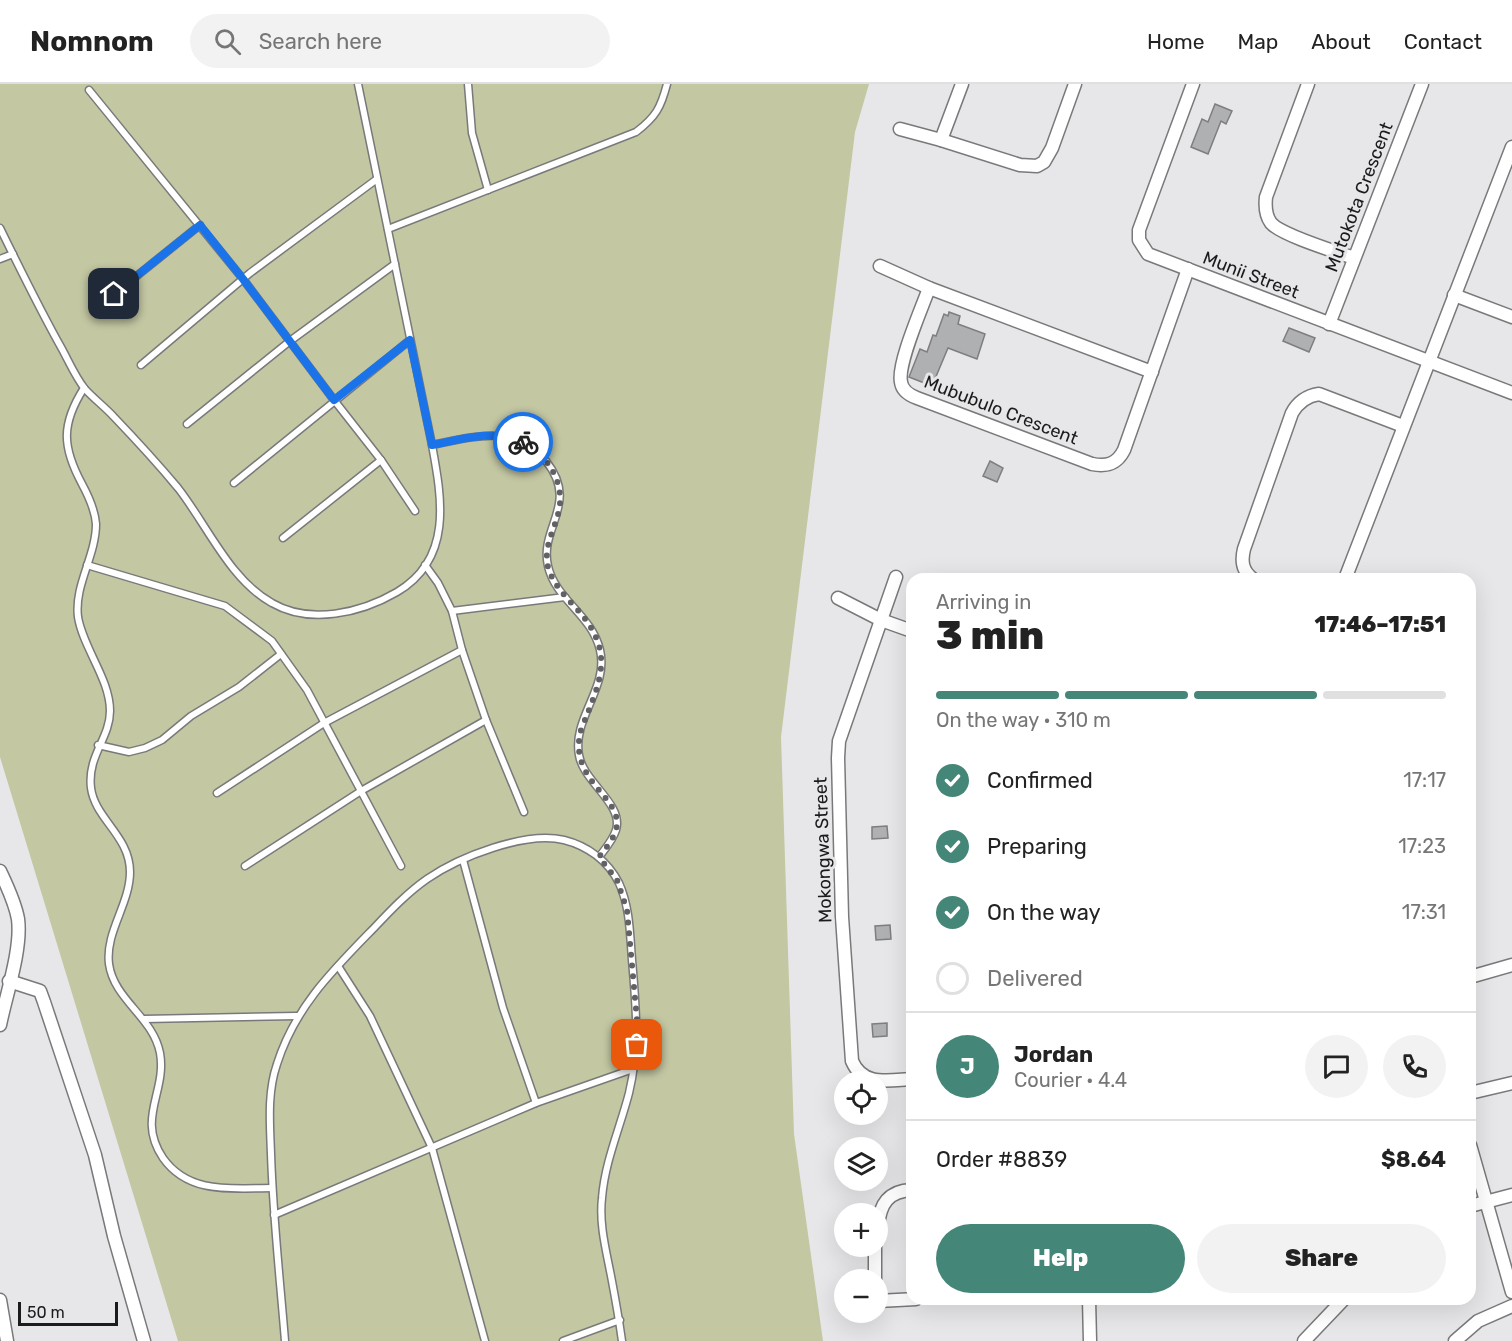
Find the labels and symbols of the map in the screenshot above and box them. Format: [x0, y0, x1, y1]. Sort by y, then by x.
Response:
street label: Mutokota Crescent [1320, 119, 1398, 275]
street label: Munii Street [1200, 247, 1302, 303]
pin [88, 268, 139, 319]
street label: Mububulo Crescent [921, 371, 1081, 449]
courier [493, 412, 553, 472]
street label: Mokongwa Street [809, 777, 837, 923]
pin [611, 1019, 662, 1070]
scale bar [18, 1299, 118, 1326]

